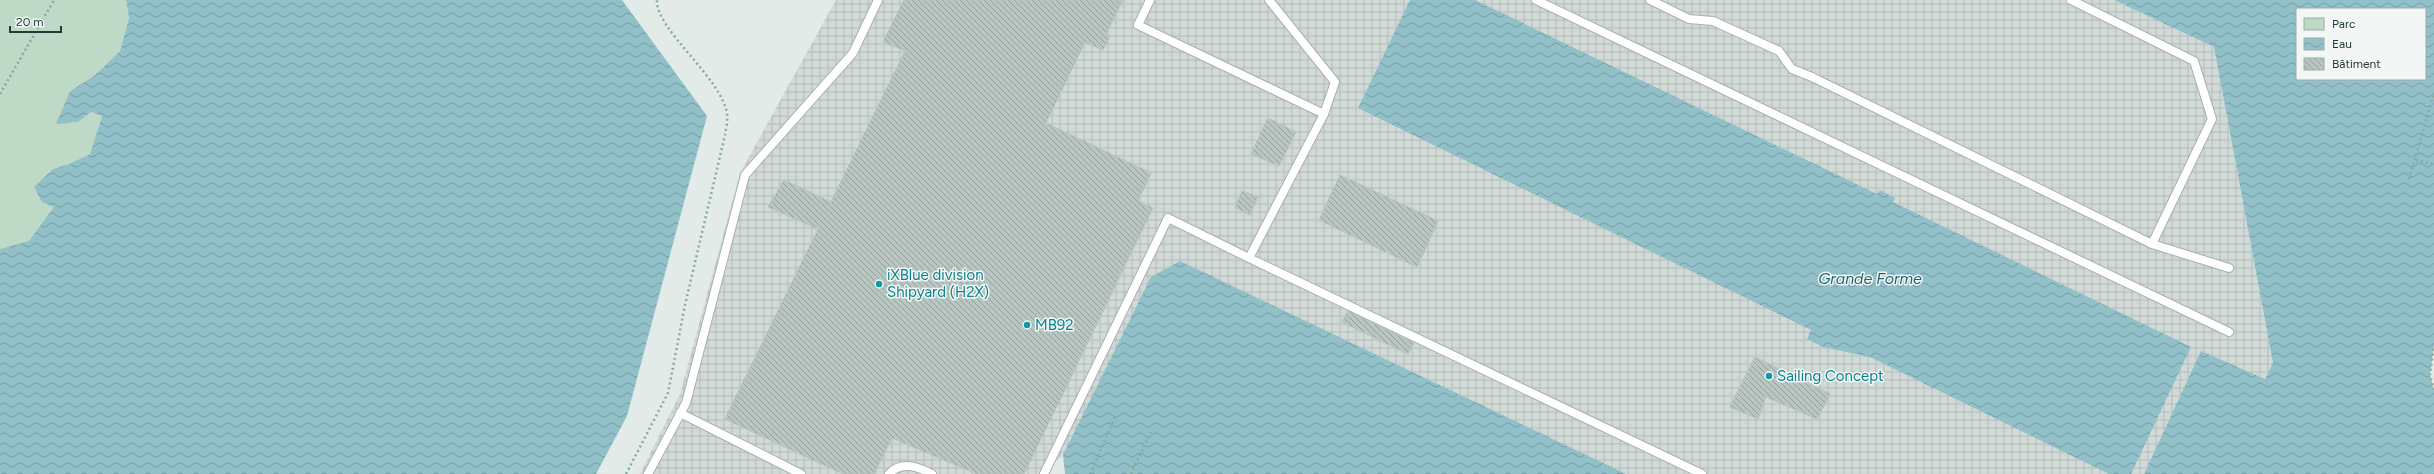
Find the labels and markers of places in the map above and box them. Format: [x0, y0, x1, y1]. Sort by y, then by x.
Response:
place label: iXBlue division Shipyard (H2X) [887, 266, 989, 301]
marker: iXBlue division Shipyard (H2X) [874, 279, 884, 289]
place label: MB92 [1035, 316, 1074, 334]
marker: MB92 [1022, 320, 1032, 330]
place label: Sailing Concept [1777, 367, 1884, 385]
marker: Sailing Concept [1764, 371, 1774, 381]

